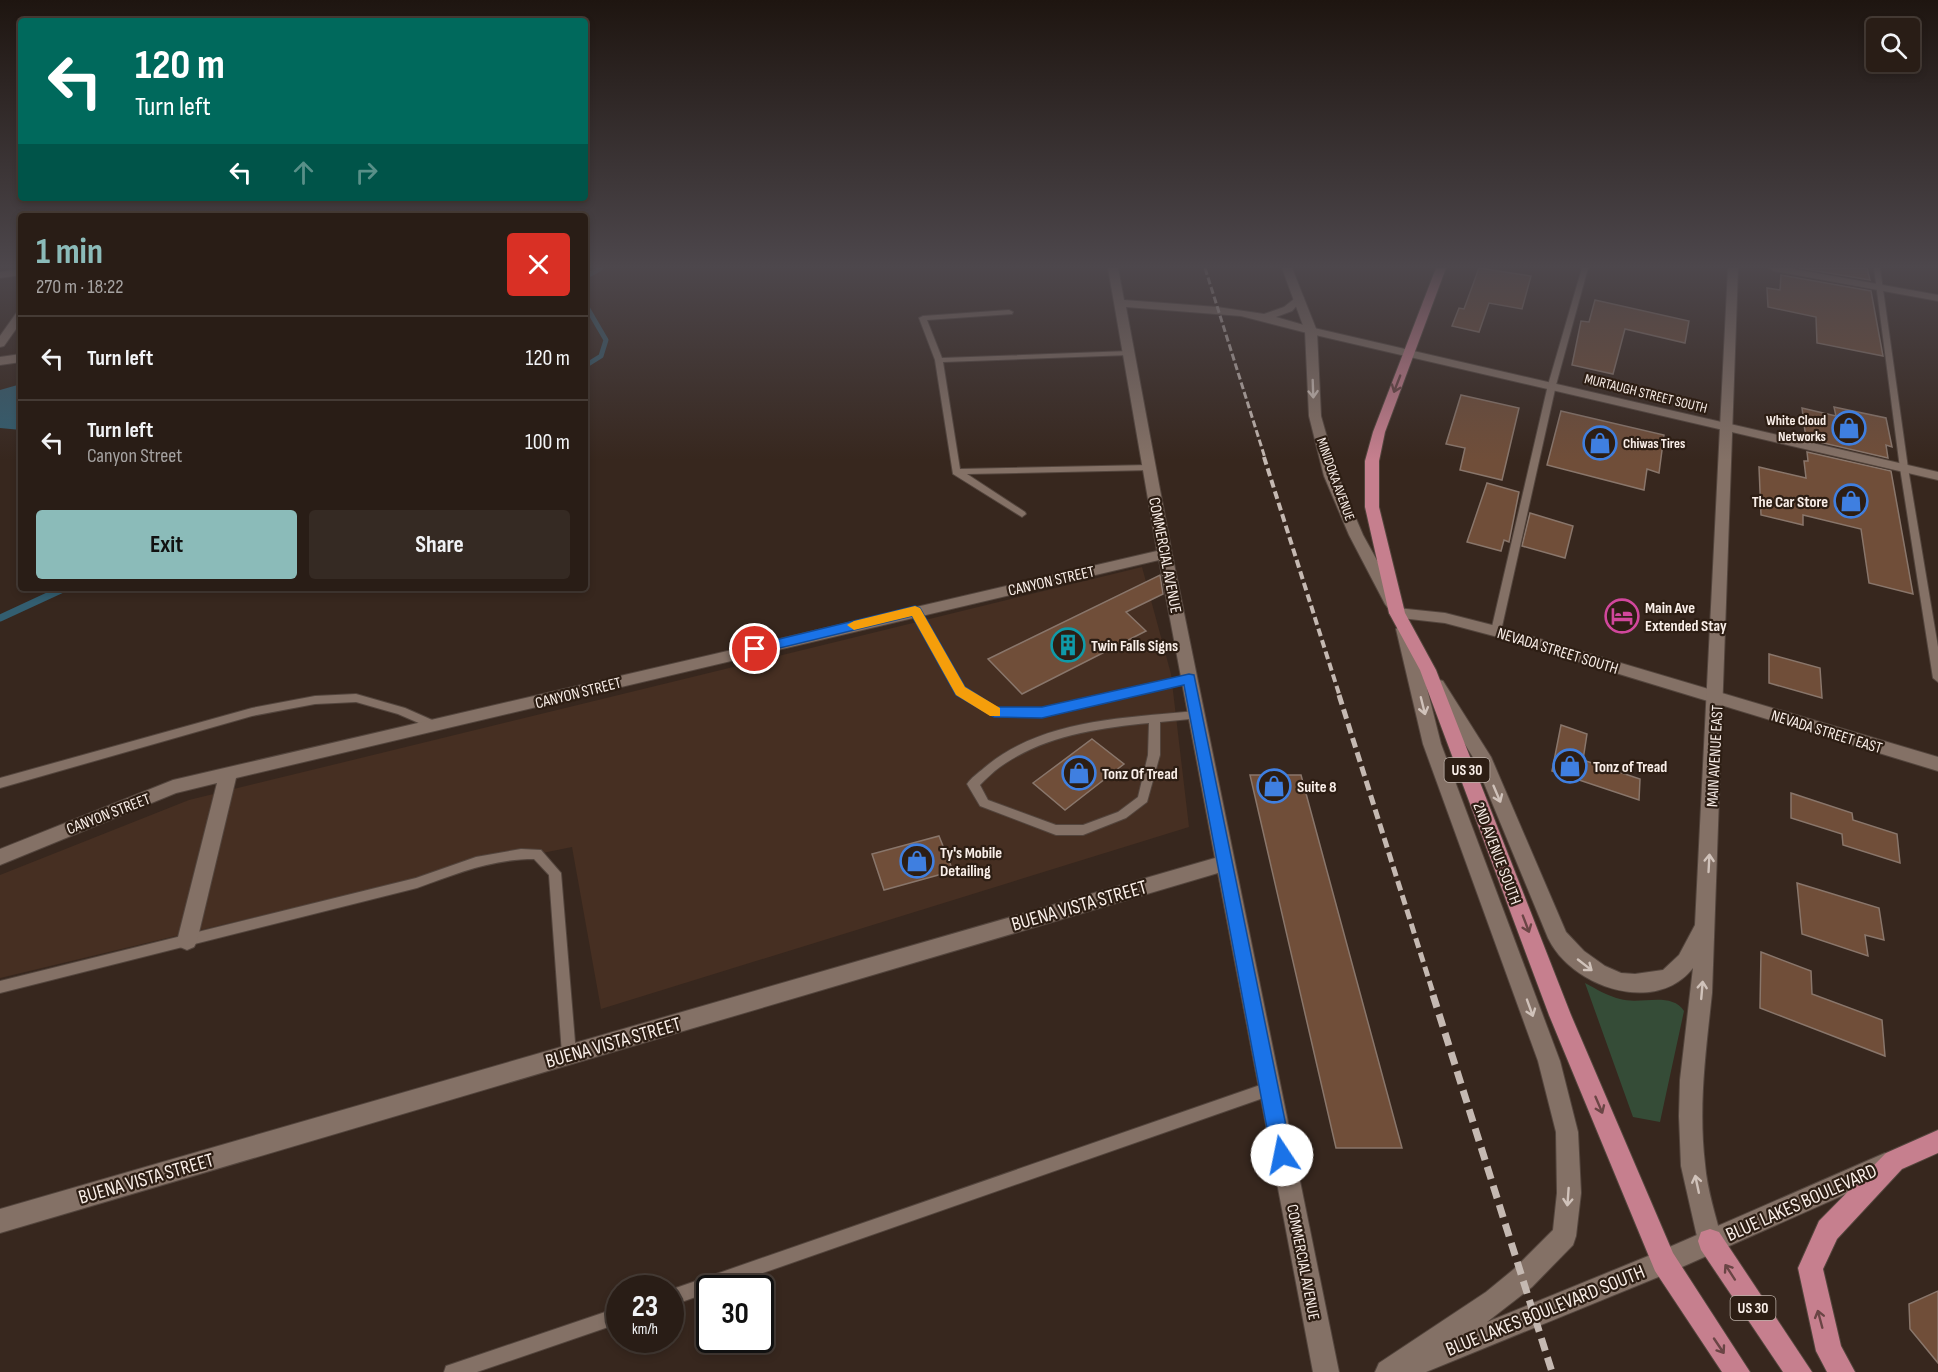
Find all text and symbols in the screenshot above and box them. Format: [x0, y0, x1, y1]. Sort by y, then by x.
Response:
map controls [1866, 18, 1920, 72]
button: search [1866, 18, 1920, 72]
text: 120 m [135, 40, 225, 91]
icon: left [36, 42, 114, 120]
text: Turn left [135, 91, 211, 123]
icon: left [224, 156, 257, 189]
icon: ahead [287, 156, 320, 189]
icon: right [350, 156, 383, 189]
text: 1 min [36, 231, 103, 274]
button: close [507, 233, 570, 296]
text: 270 m · 18:22 [36, 275, 124, 299]
icon: left [36, 342, 69, 375]
text: Turn left [87, 345, 153, 372]
text: 120 m [526, 345, 570, 372]
street label: MURTAUGH STREET SOUTH [1583, 370, 1709, 417]
one-way arrow [1390, 375, 1401, 393]
one-way arrow [1307, 379, 1318, 399]
shop icon: White Cloud Networks [1831, 410, 1867, 446]
place label: White Cloud Networks [1766, 412, 1826, 445]
text: Turn left [87, 417, 153, 444]
shop icon: Chiwas Tires [1582, 425, 1618, 461]
icon: left [36, 426, 69, 459]
text: 100 m [525, 429, 570, 456]
street label: MINIDOKA AVENUE [1313, 435, 1358, 523]
place label: Chiwas Tires [1623, 435, 1685, 452]
text: Canyon Street [87, 444, 182, 468]
shop icon: The Car Store [1833, 483, 1869, 519]
place label: The Car Store [1752, 493, 1828, 512]
street label: COMMERCIAL AVENUE [1144, 496, 1185, 615]
button: Exit [36, 510, 297, 579]
button: Share [309, 510, 570, 579]
street label: CANYON STREET [1006, 562, 1097, 601]
hotel icon: Main Ave Extended Stay [1604, 598, 1640, 634]
place label: Main Ave Extended Stay [1645, 599, 1727, 636]
pin [729, 623, 780, 674]
street label: NEVADA STREET SOUTH [1495, 624, 1620, 679]
building icon: Twin Falls Signs [1050, 627, 1086, 663]
icon: arrive [738, 632, 771, 665]
place label: Twin Falls Signs [1091, 637, 1178, 656]
street label: CANYON STREET [533, 673, 624, 713]
one-way arrow [1417, 696, 1429, 715]
street label: MAIN AVENUE EAST [1703, 704, 1728, 808]
street label: NEVADA STREET EAST [1769, 707, 1885, 758]
shop icon: Tonz of Tread [1552, 748, 1588, 784]
shop icon: Tonz Of Tread [1061, 755, 1097, 791]
road number: US 30 [1444, 758, 1490, 782]
place label: Tonz of Tread [1593, 758, 1667, 777]
place label: Tonz Of Tread [1102, 765, 1178, 784]
shop icon: Suite 8 [1256, 768, 1292, 804]
place label: Suite 8 [1297, 778, 1337, 797]
one-way arrow [1492, 784, 1504, 802]
street label: CANYON STREET [64, 790, 154, 839]
street label: 2ND AVENUE SOUTH [1468, 800, 1525, 907]
shop icon: Ty's Mobile Detailing [899, 843, 935, 879]
place label: Ty's Mobile Detailing [940, 844, 1002, 881]
one-way arrow [1703, 854, 1714, 874]
street label: BUENA VISTA STREET [1009, 875, 1150, 937]
one-way arrow [1521, 914, 1532, 933]
one-way arrow [1577, 959, 1593, 972]
one-way arrow [1697, 981, 1708, 1001]
one-way arrow [1525, 998, 1536, 1017]
street label: BUENA VISTA STREET [543, 1012, 684, 1074]
one-way arrow [1594, 1095, 1605, 1114]
position arrow [1250, 1123, 1314, 1187]
street label: BUENA VISTA STREET [76, 1148, 217, 1210]
street label: BLUE LAKES BOULEVARD [1722, 1159, 1881, 1247]
one-way arrow [1691, 1175, 1702, 1194]
one-way arrow [1562, 1187, 1573, 1207]
street label: COMMERCIAL AVENUE [1282, 1203, 1323, 1322]
street label: BLUE LAKES BOULEVARD SOUTH [1442, 1260, 1648, 1362]
one-way arrow [1723, 1264, 1735, 1281]
speed limit sign: 30 [696, 1275, 774, 1353]
text: 23 [632, 1289, 658, 1325]
road number: US 30 [1730, 1296, 1776, 1320]
one-way arrow [1814, 1309, 1826, 1328]
text: km/h [632, 1320, 658, 1339]
one-way arrow [1713, 1337, 1726, 1354]

